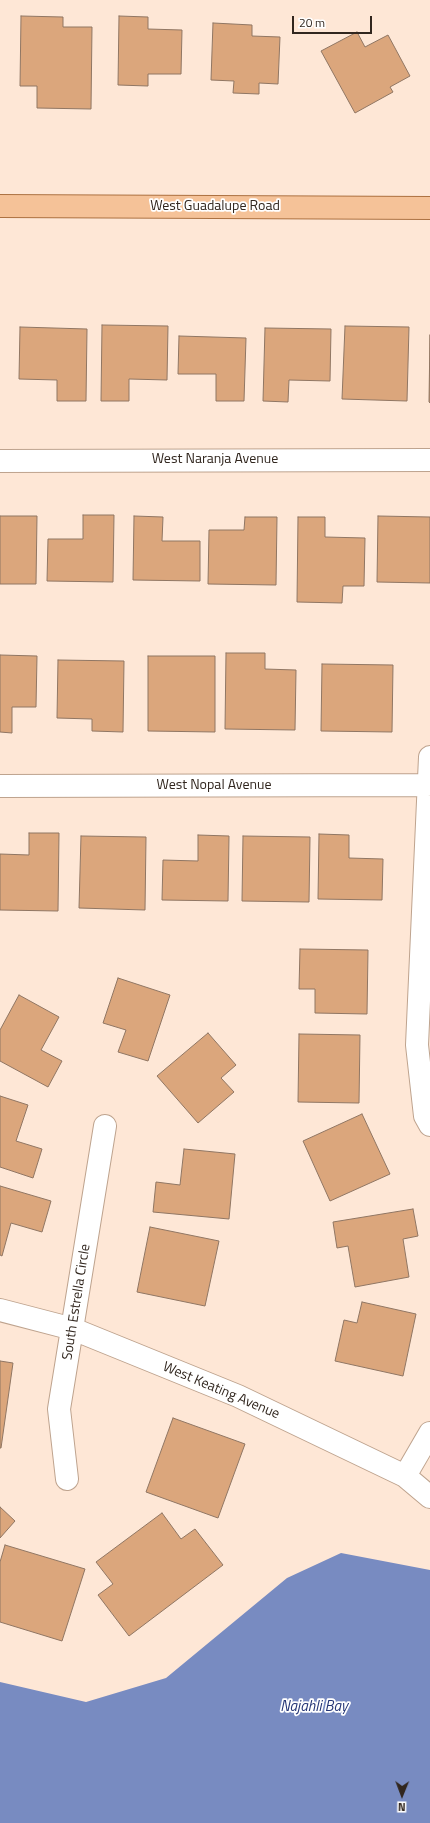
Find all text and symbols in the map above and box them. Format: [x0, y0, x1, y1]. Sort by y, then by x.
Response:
scale bar [294, 8, 374, 34]
text: 20 m [299, 13, 325, 32]
street label: West Guadalupe Road [150, 199, 280, 215]
street label: West Naranja Avenue [152, 452, 278, 468]
street label: West Nopal Avenue [157, 778, 271, 794]
street label: South Estrella Circle [60, 1243, 94, 1361]
street label: West Keating Avenue [160, 1359, 282, 1423]
water label: Najahli Bay [280, 1698, 348, 1716]
north arrow [382, 1775, 422, 1815]
text: N [398, 1799, 406, 1815]

